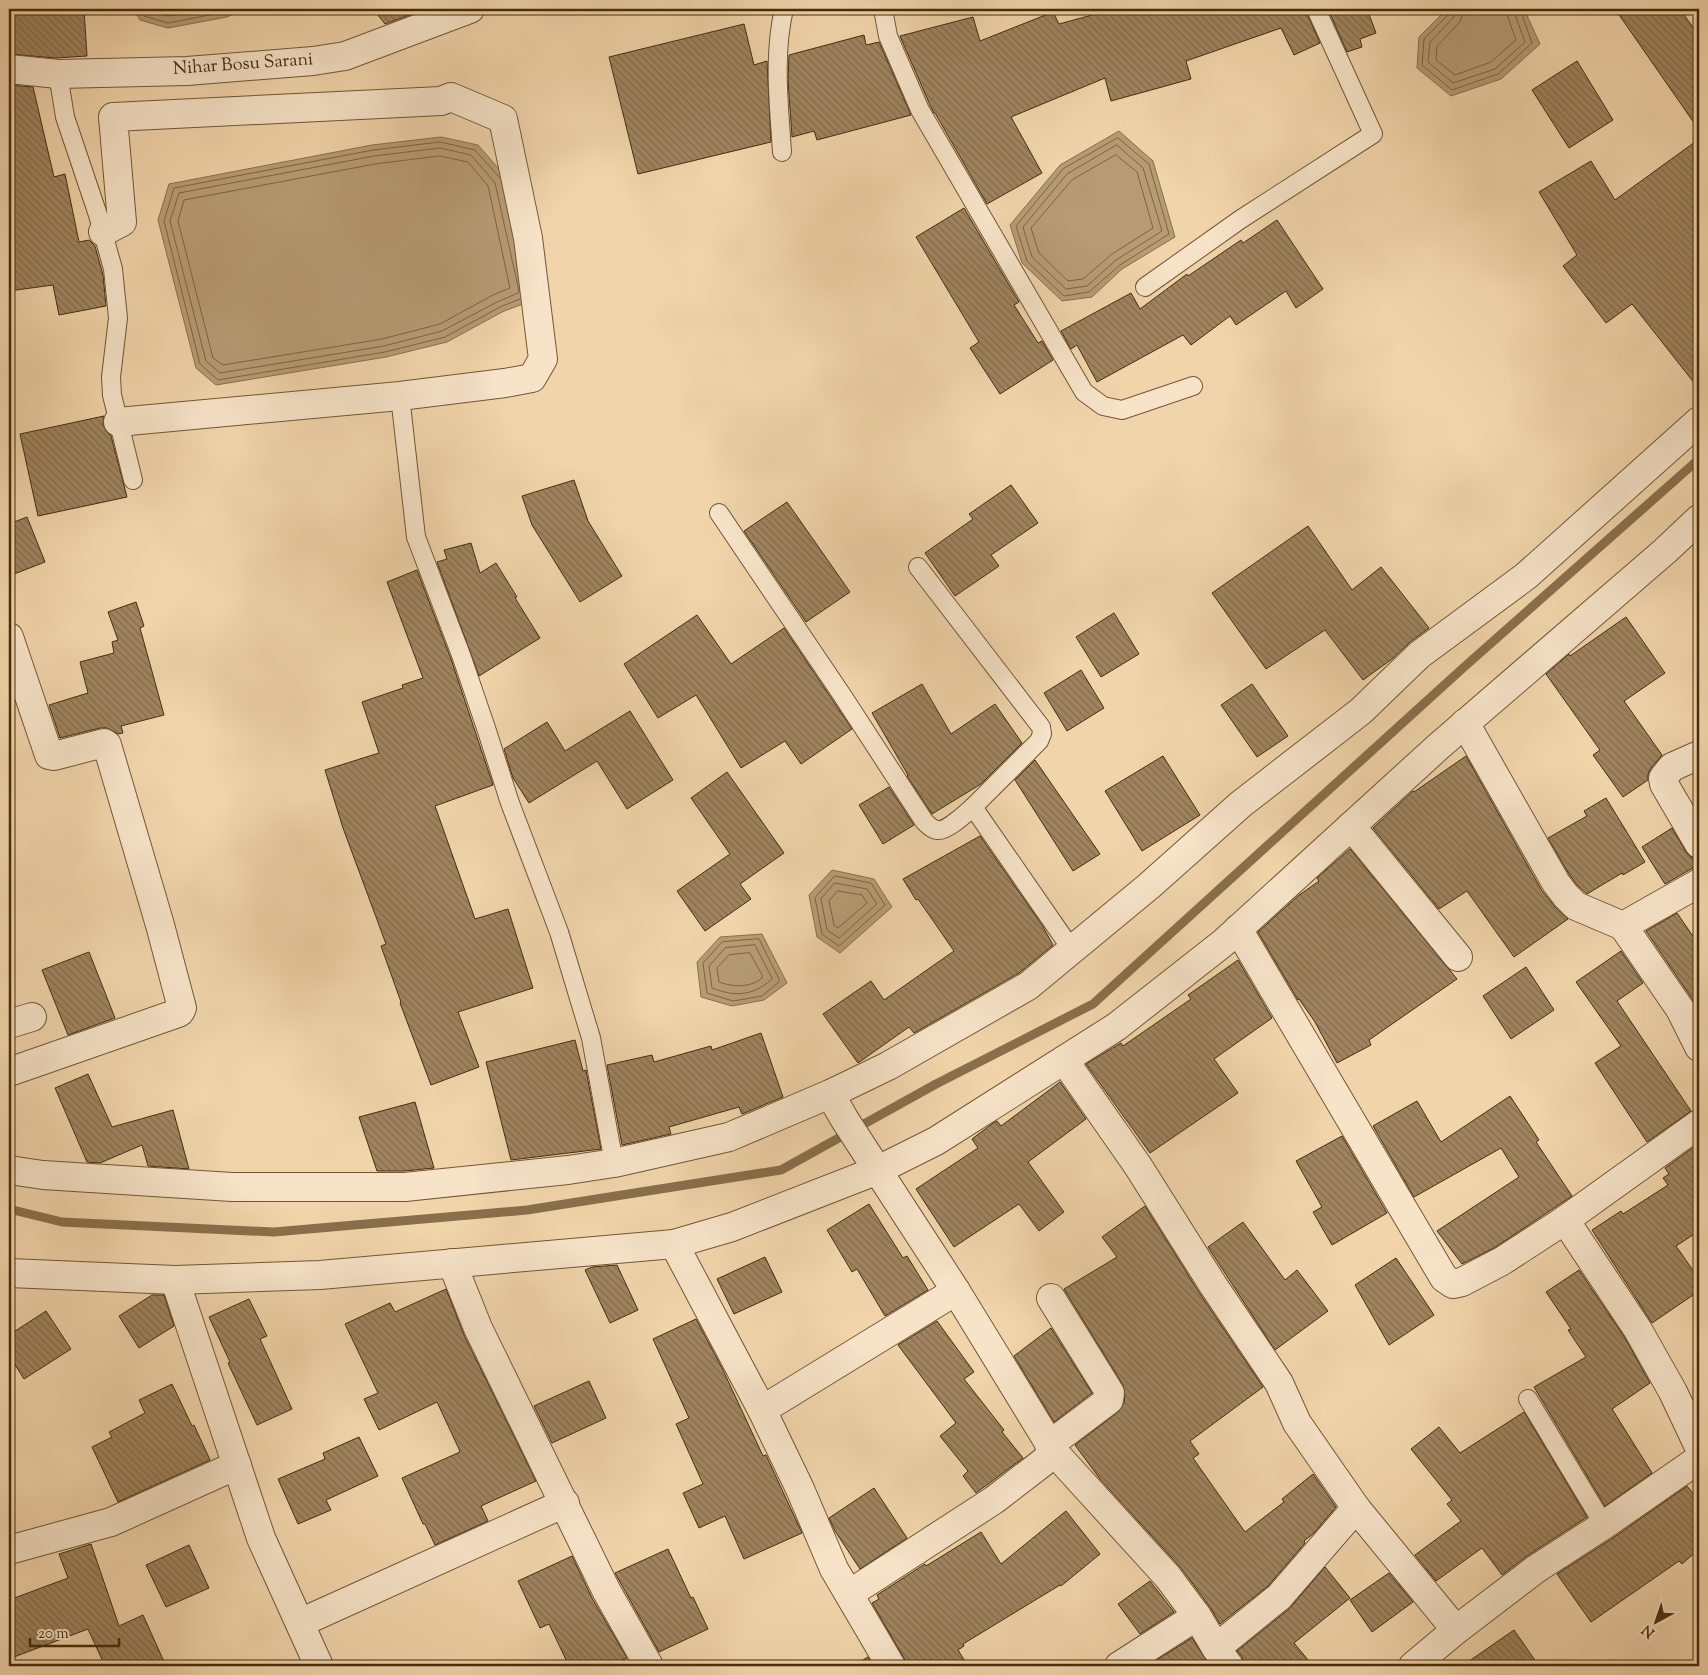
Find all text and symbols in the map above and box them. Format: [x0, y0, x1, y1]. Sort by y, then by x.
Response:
street label: Nihar Bosu Sarani [172, 47, 314, 83]
north arrow [1630, 1598, 1680, 1648]
scale bar [30, 1615, 119, 1647]
text: N [1638, 1619, 1660, 1642]
text: 20 m [38, 1624, 69, 1645]

